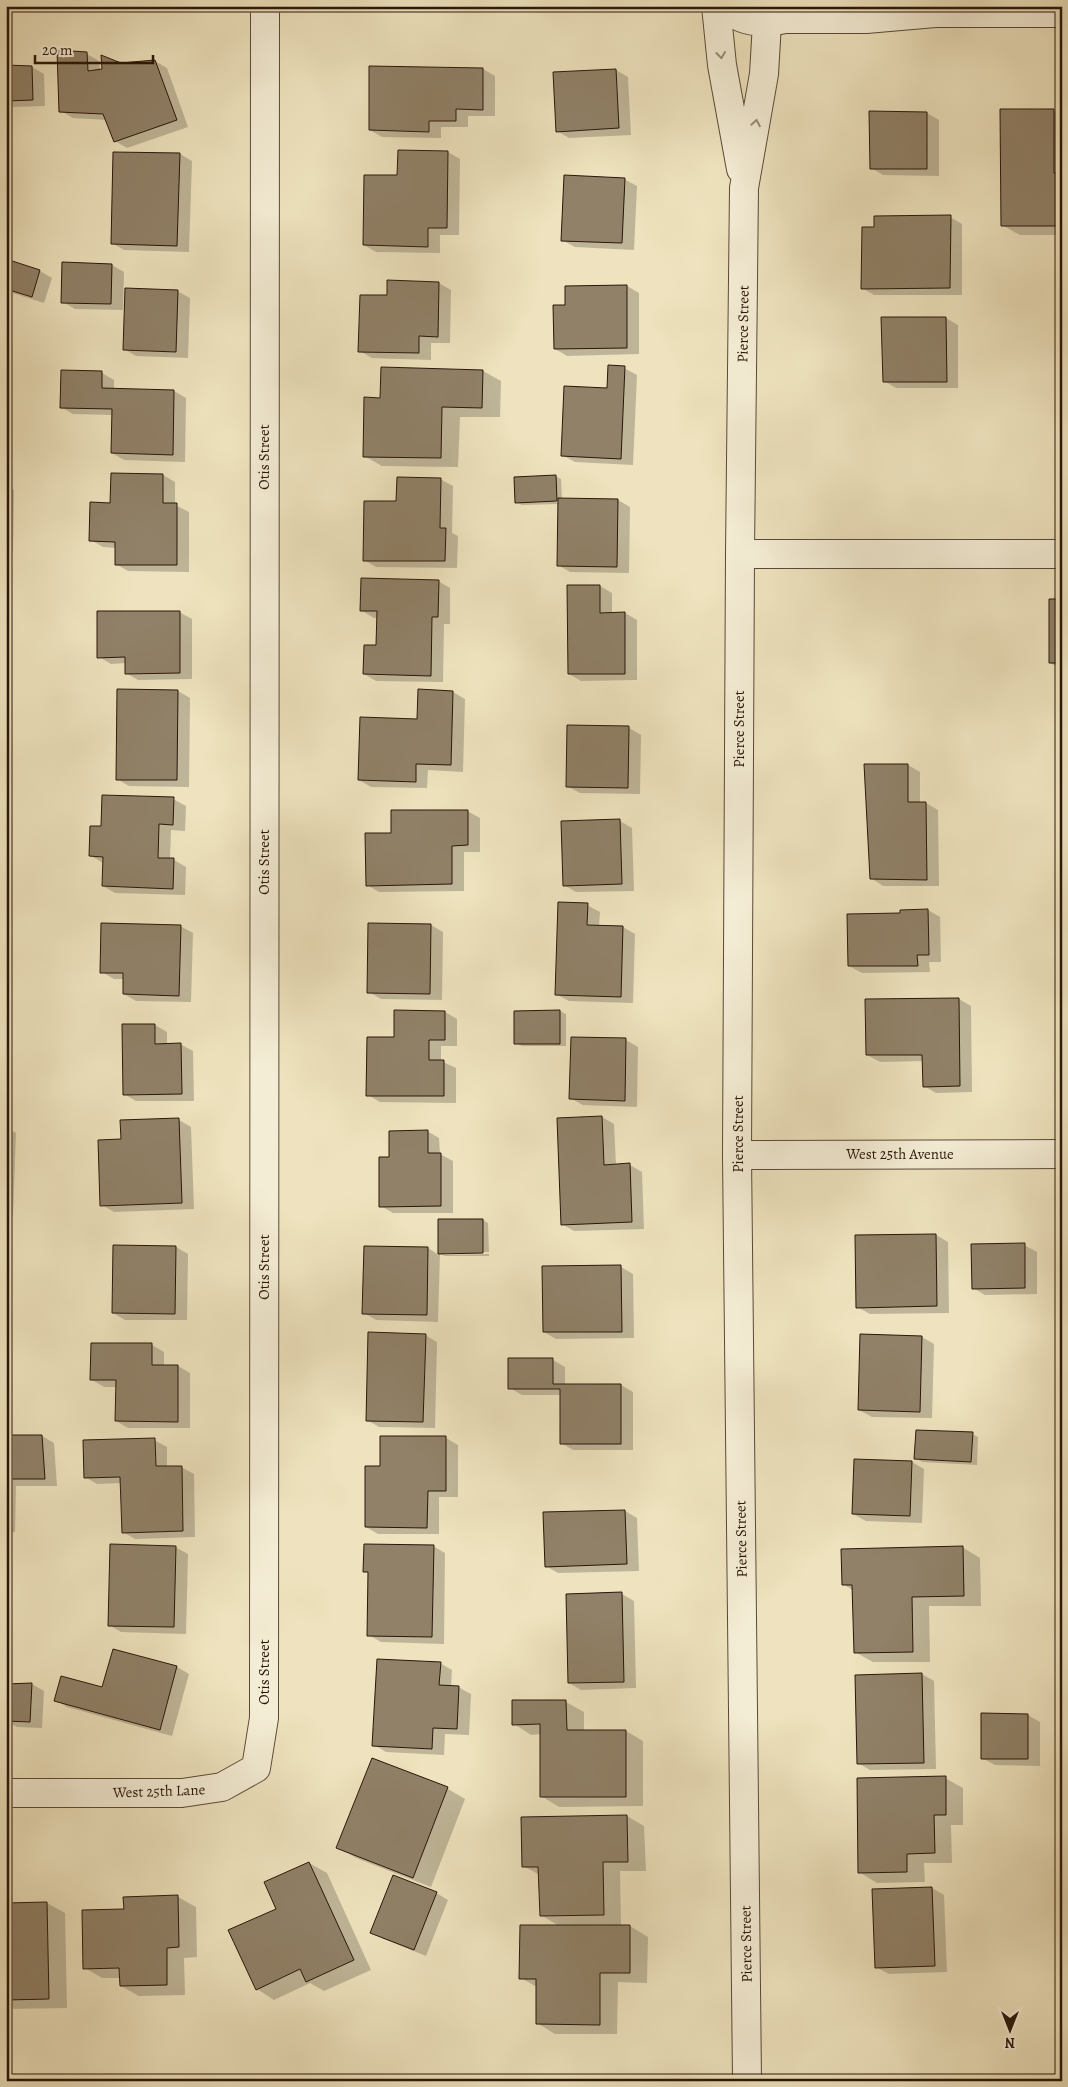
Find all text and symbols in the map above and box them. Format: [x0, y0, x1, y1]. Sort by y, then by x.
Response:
scale bar [35, 32, 152, 64]
text: 20 m [42, 40, 73, 60]
one-way arrow [715, 51, 726, 59]
one-way arrow [750, 119, 760, 127]
street label: Pierce Street [732, 285, 754, 363]
street label: Otis Street [254, 424, 274, 490]
street label: Pierce Street [729, 690, 749, 768]
street label: Otis Street [254, 829, 274, 895]
street label: Pierce Street [728, 1095, 748, 1173]
street label: West 25th Avenue [845, 1144, 954, 1164]
street label: Otis Street [254, 1234, 274, 1300]
street label: Pierce Street [730, 1500, 752, 1578]
street label: Otis Street [254, 1639, 274, 1705]
street label: West 25th Lane [111, 1779, 206, 1803]
street label: Pierce Street [735, 1905, 757, 1983]
north arrow [986, 2004, 1036, 2054]
text: N [1005, 2033, 1015, 2052]

